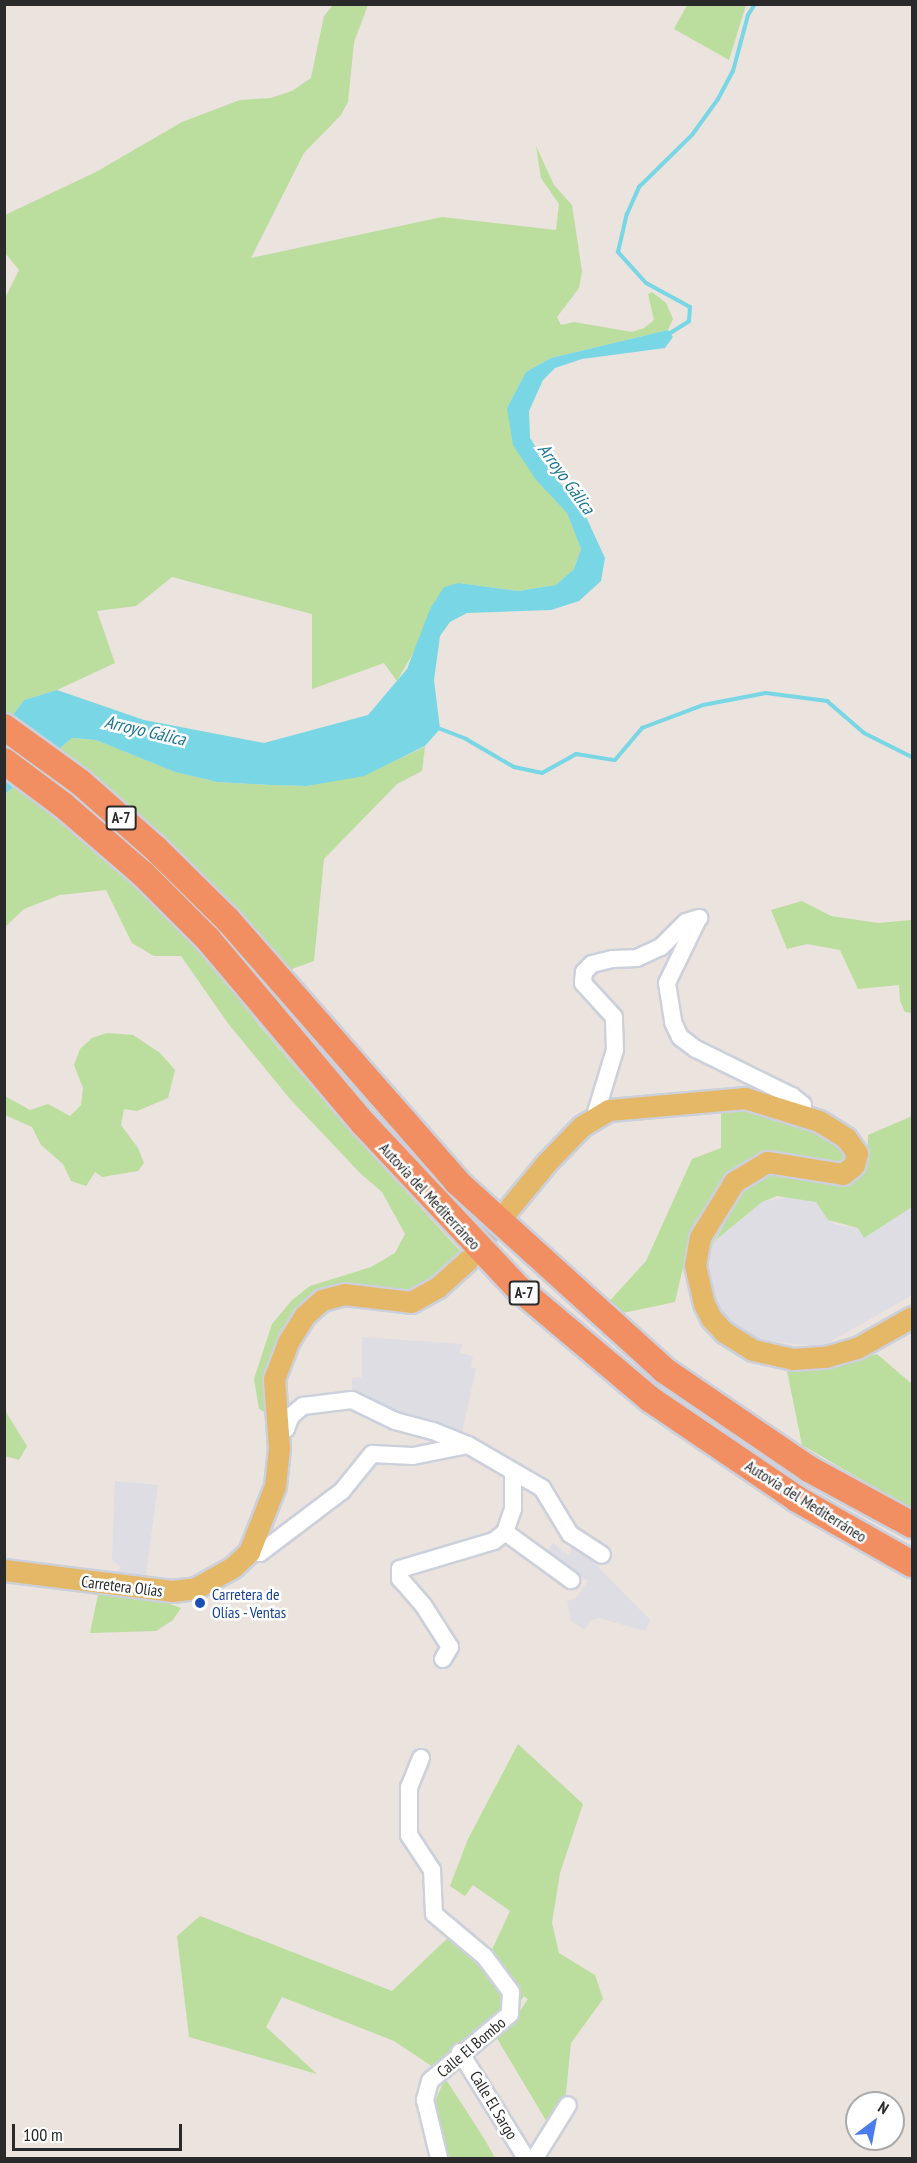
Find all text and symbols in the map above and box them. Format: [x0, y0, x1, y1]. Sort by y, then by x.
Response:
water label: Arroyo Gálica [533, 439, 599, 519]
water label: Arroyo Gálica [103, 711, 187, 751]
road number: A-7 [104, 806, 138, 830]
street label: Autovía del Mediterráneo [375, 1139, 485, 1253]
road number: A-7 [508, 1281, 540, 1305]
street label: Autovía del Mediterráneo [742, 1456, 870, 1546]
street label: Carretera Olías [80, 1571, 164, 1601]
place label: Carretera de Olías - Ventas [212, 1584, 288, 1622]
marker: Carretera de Olías - Ventas [193, 1596, 207, 1610]
street label: Calle El Bombo [433, 2013, 509, 2081]
street label: Calle El Sargo [466, 2067, 522, 2143]
north arrow [845, 2091, 905, 2151]
text: N [875, 2097, 892, 2118]
scale bar [15, 2112, 184, 2150]
text: 100 m [23, 2123, 63, 2146]

